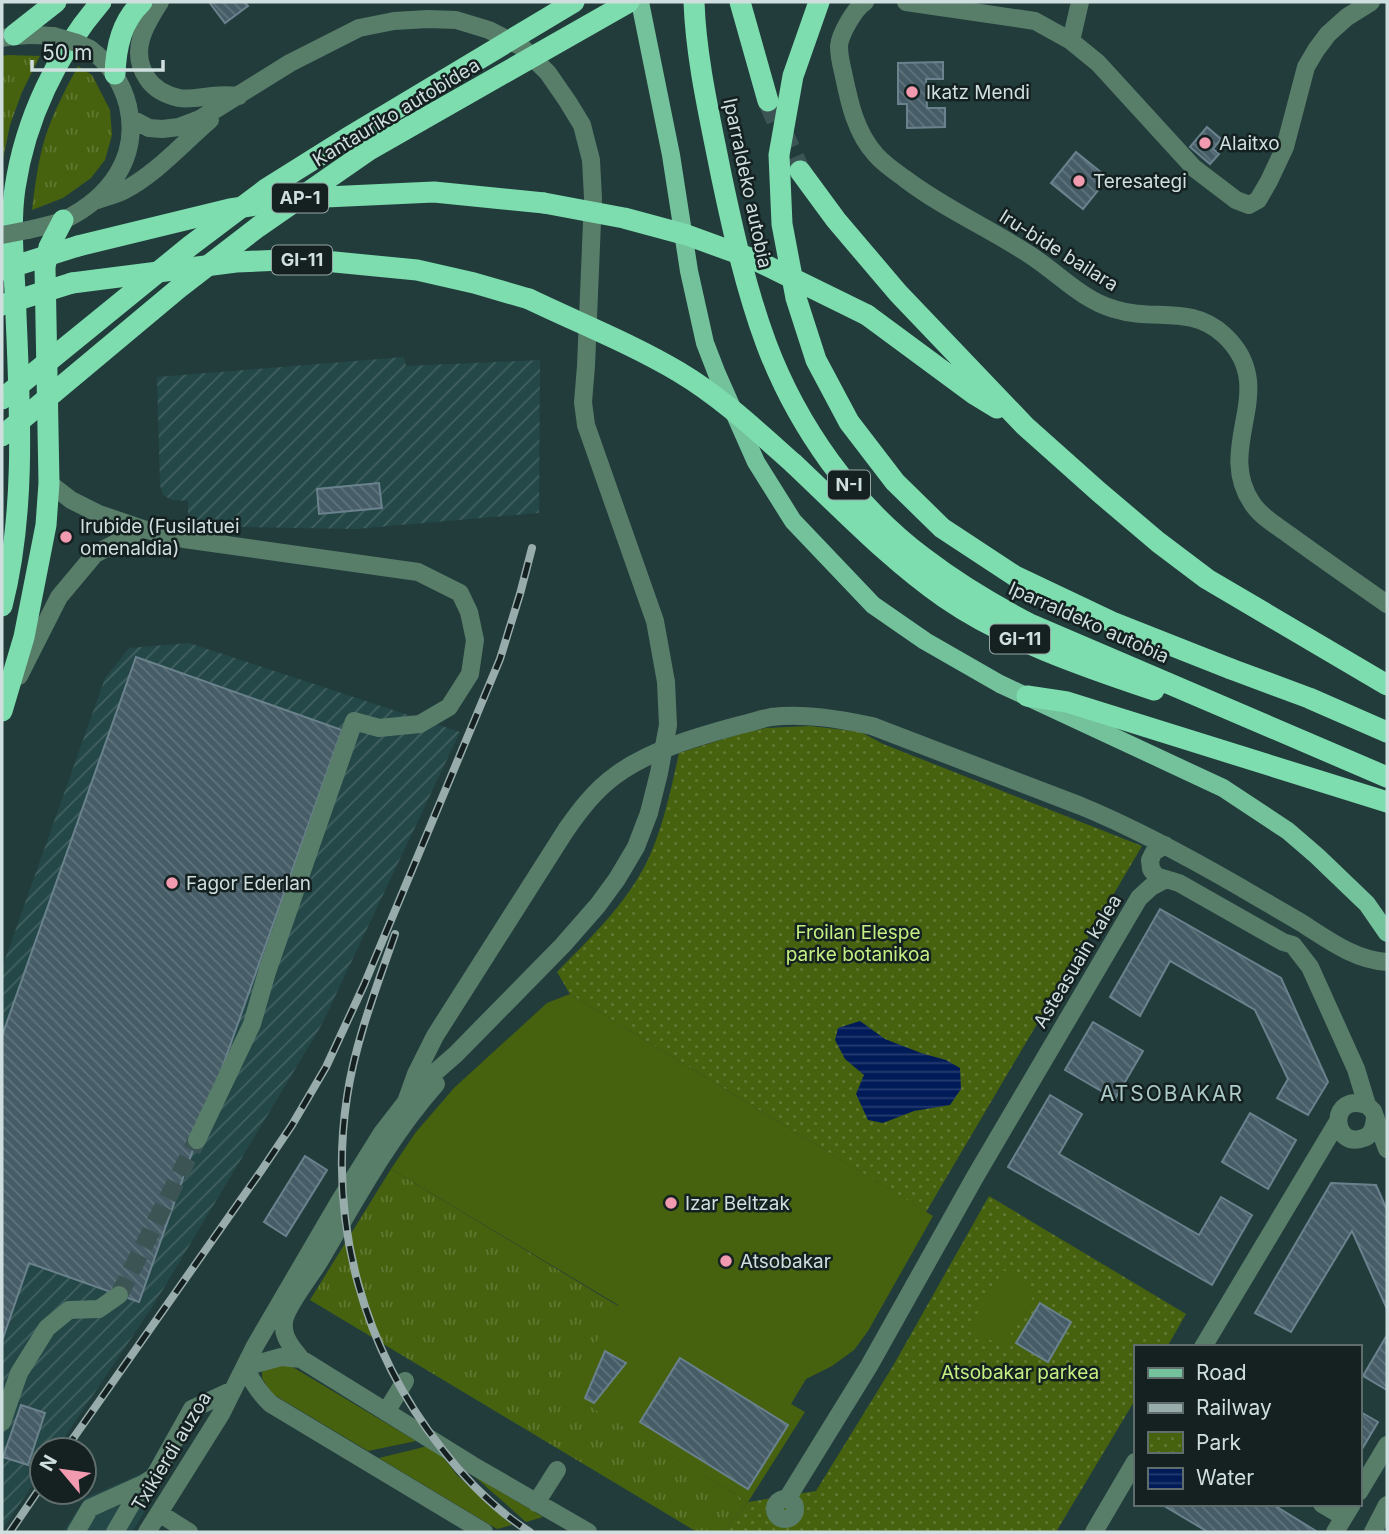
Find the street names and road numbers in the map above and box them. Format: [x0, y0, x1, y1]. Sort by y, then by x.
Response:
street label: Kantauriko autobidea [309, 53, 484, 171]
street label: Iparraldeko autobia [718, 96, 777, 270]
road number: AP-1 [272, 183, 328, 212]
street label: Iru-bide bailara [995, 205, 1122, 296]
road number: GI-11 [272, 246, 332, 274]
road number: N-I [828, 471, 870, 500]
street label: Iparraldeko autobia [1005, 577, 1173, 668]
road number: GI-11 [990, 624, 1050, 654]
street label: Asteasuain kalea [1028, 890, 1126, 1032]
street label: Txikierdi auzoa [127, 1387, 216, 1515]

